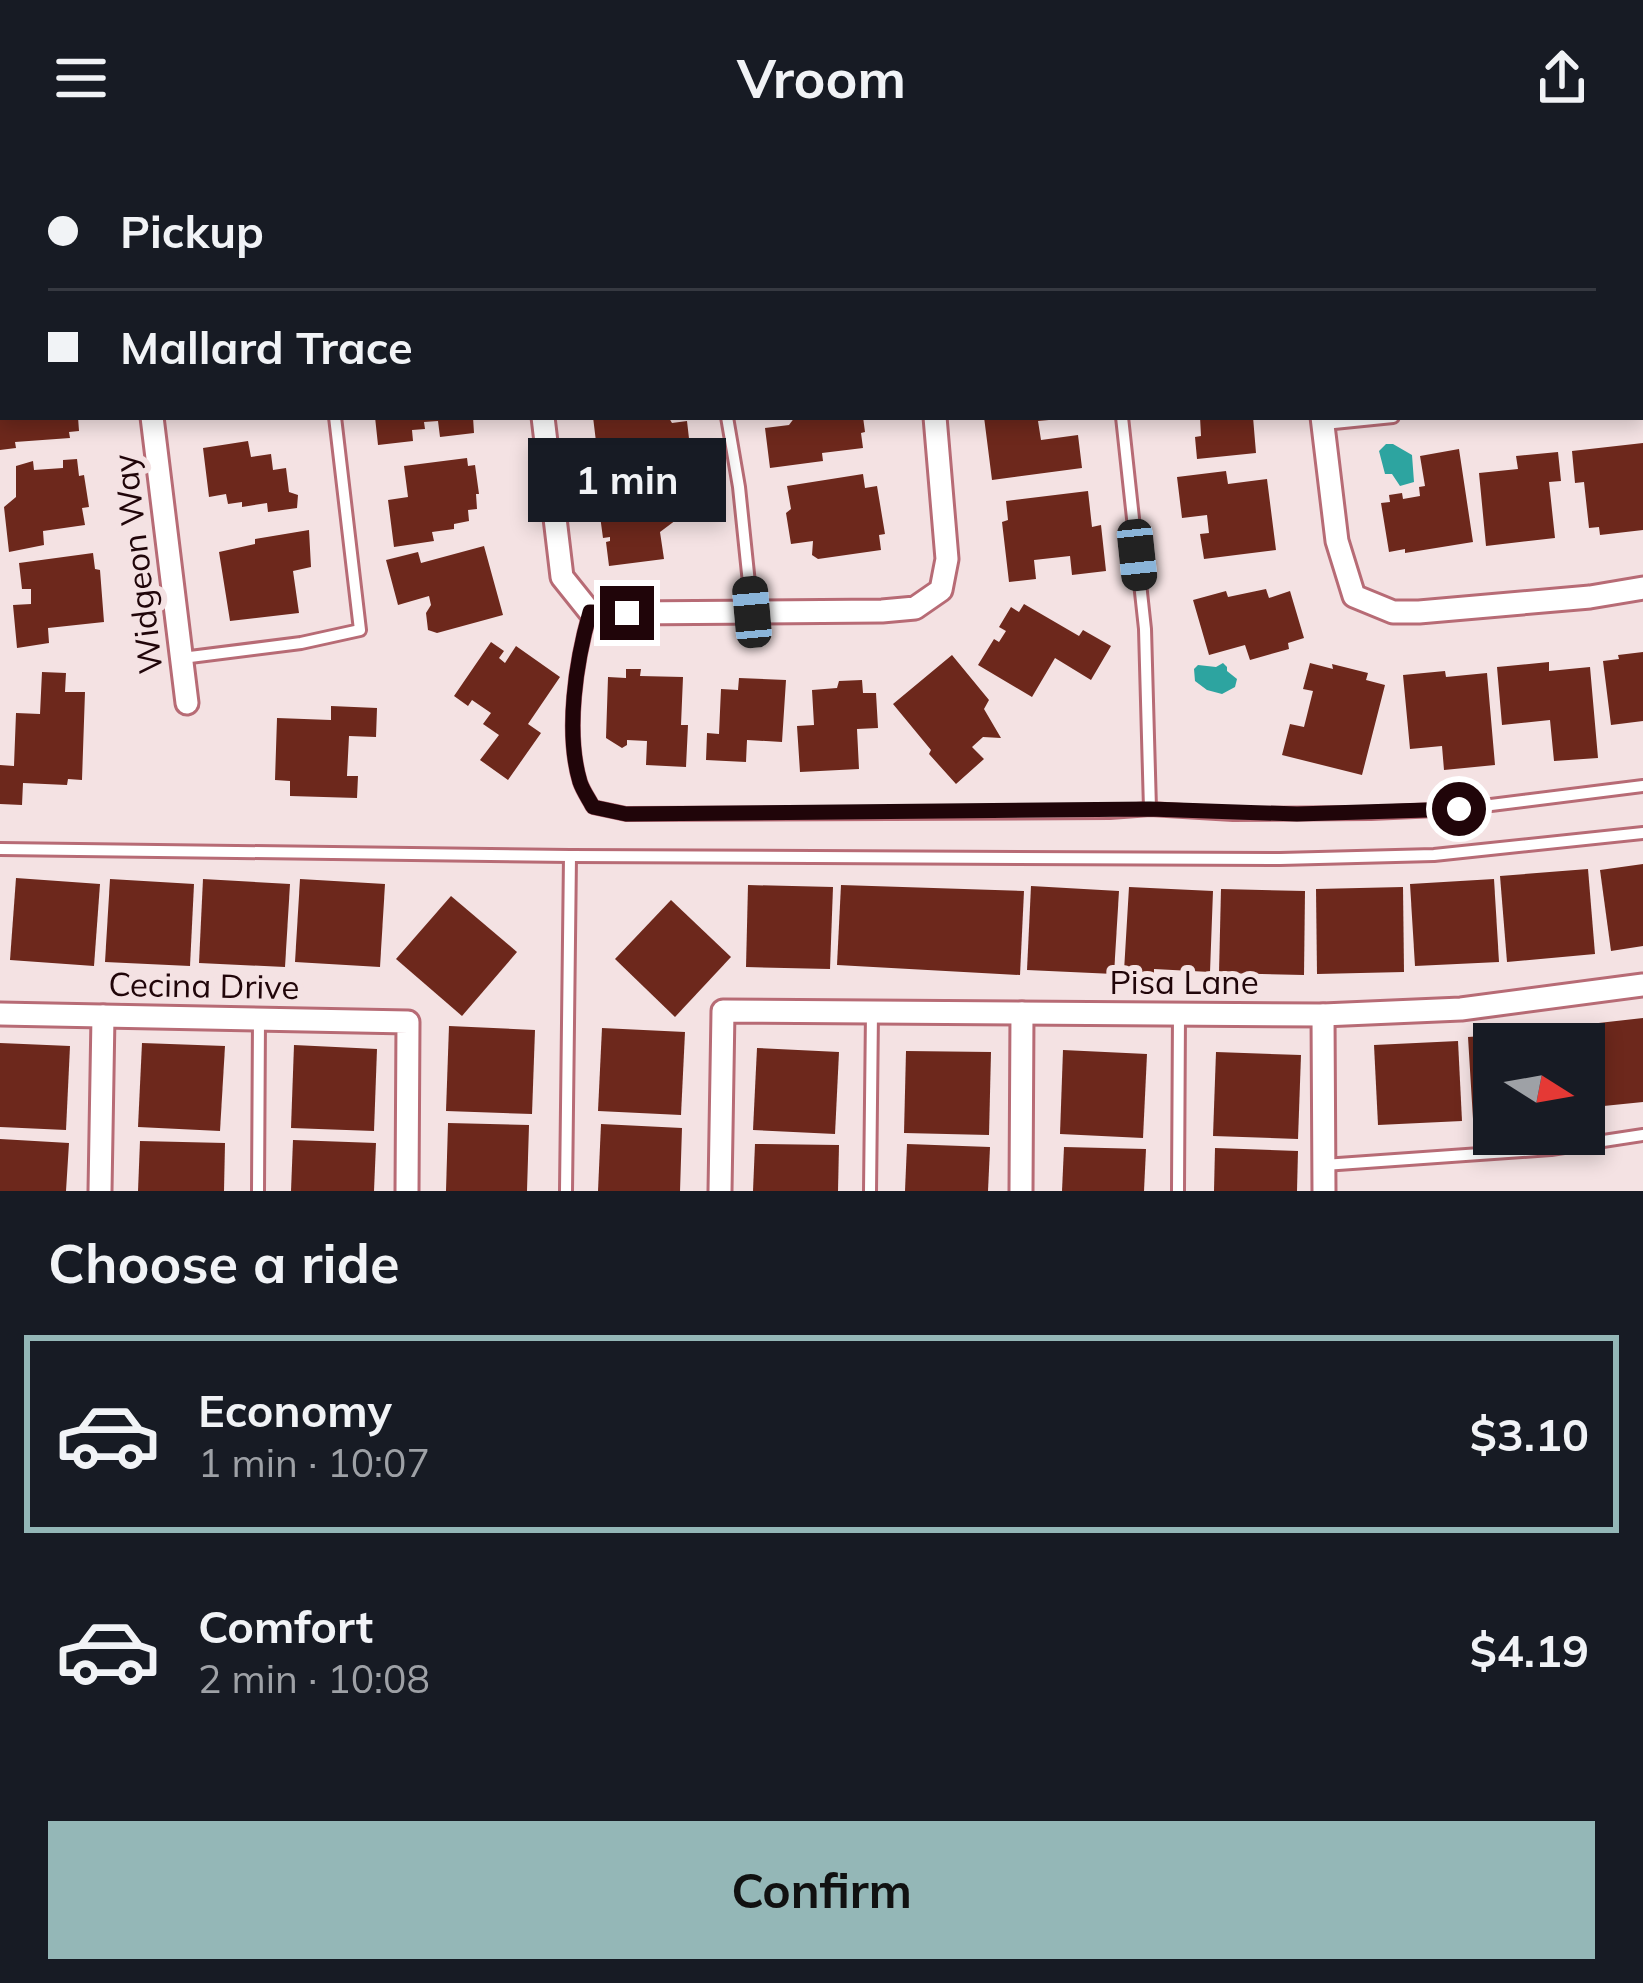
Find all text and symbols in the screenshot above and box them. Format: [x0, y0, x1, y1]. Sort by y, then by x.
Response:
text: Vroom [737, 44, 906, 112]
icon: menu [48, 45, 114, 111]
icon: share [1529, 45, 1595, 111]
text: Pickup [120, 203, 264, 259]
text: Mallard Trace [120, 319, 413, 375]
callout: 1 min [528, 439, 726, 523]
street label: Widgeon Way [103, 451, 171, 676]
text: 1 min [576, 455, 678, 504]
car [1115, 517, 1159, 593]
car [731, 575, 773, 649]
route end [600, 586, 654, 640]
route start [1432, 782, 1486, 836]
street label: Pisa Lane [1109, 961, 1259, 1002]
street label: Cecina Drive [108, 963, 300, 1007]
north arrow [1473, 1023, 1605, 1155]
map controls [1473, 1023, 1605, 1155]
text: Choose a ride [48, 1229, 400, 1297]
icon: car [54, 1380, 162, 1488]
text: Economy [198, 1382, 392, 1438]
text: $3.10 [1470, 1406, 1589, 1462]
text: 1 min · 10:07 [198, 1438, 430, 1487]
icon: car [54, 1596, 162, 1704]
text: Comfort [198, 1598, 373, 1654]
text: $4.19 [1470, 1622, 1589, 1678]
text: 2 min · 10:08 [198, 1654, 430, 1703]
button: Confirm [48, 1821, 1595, 1959]

